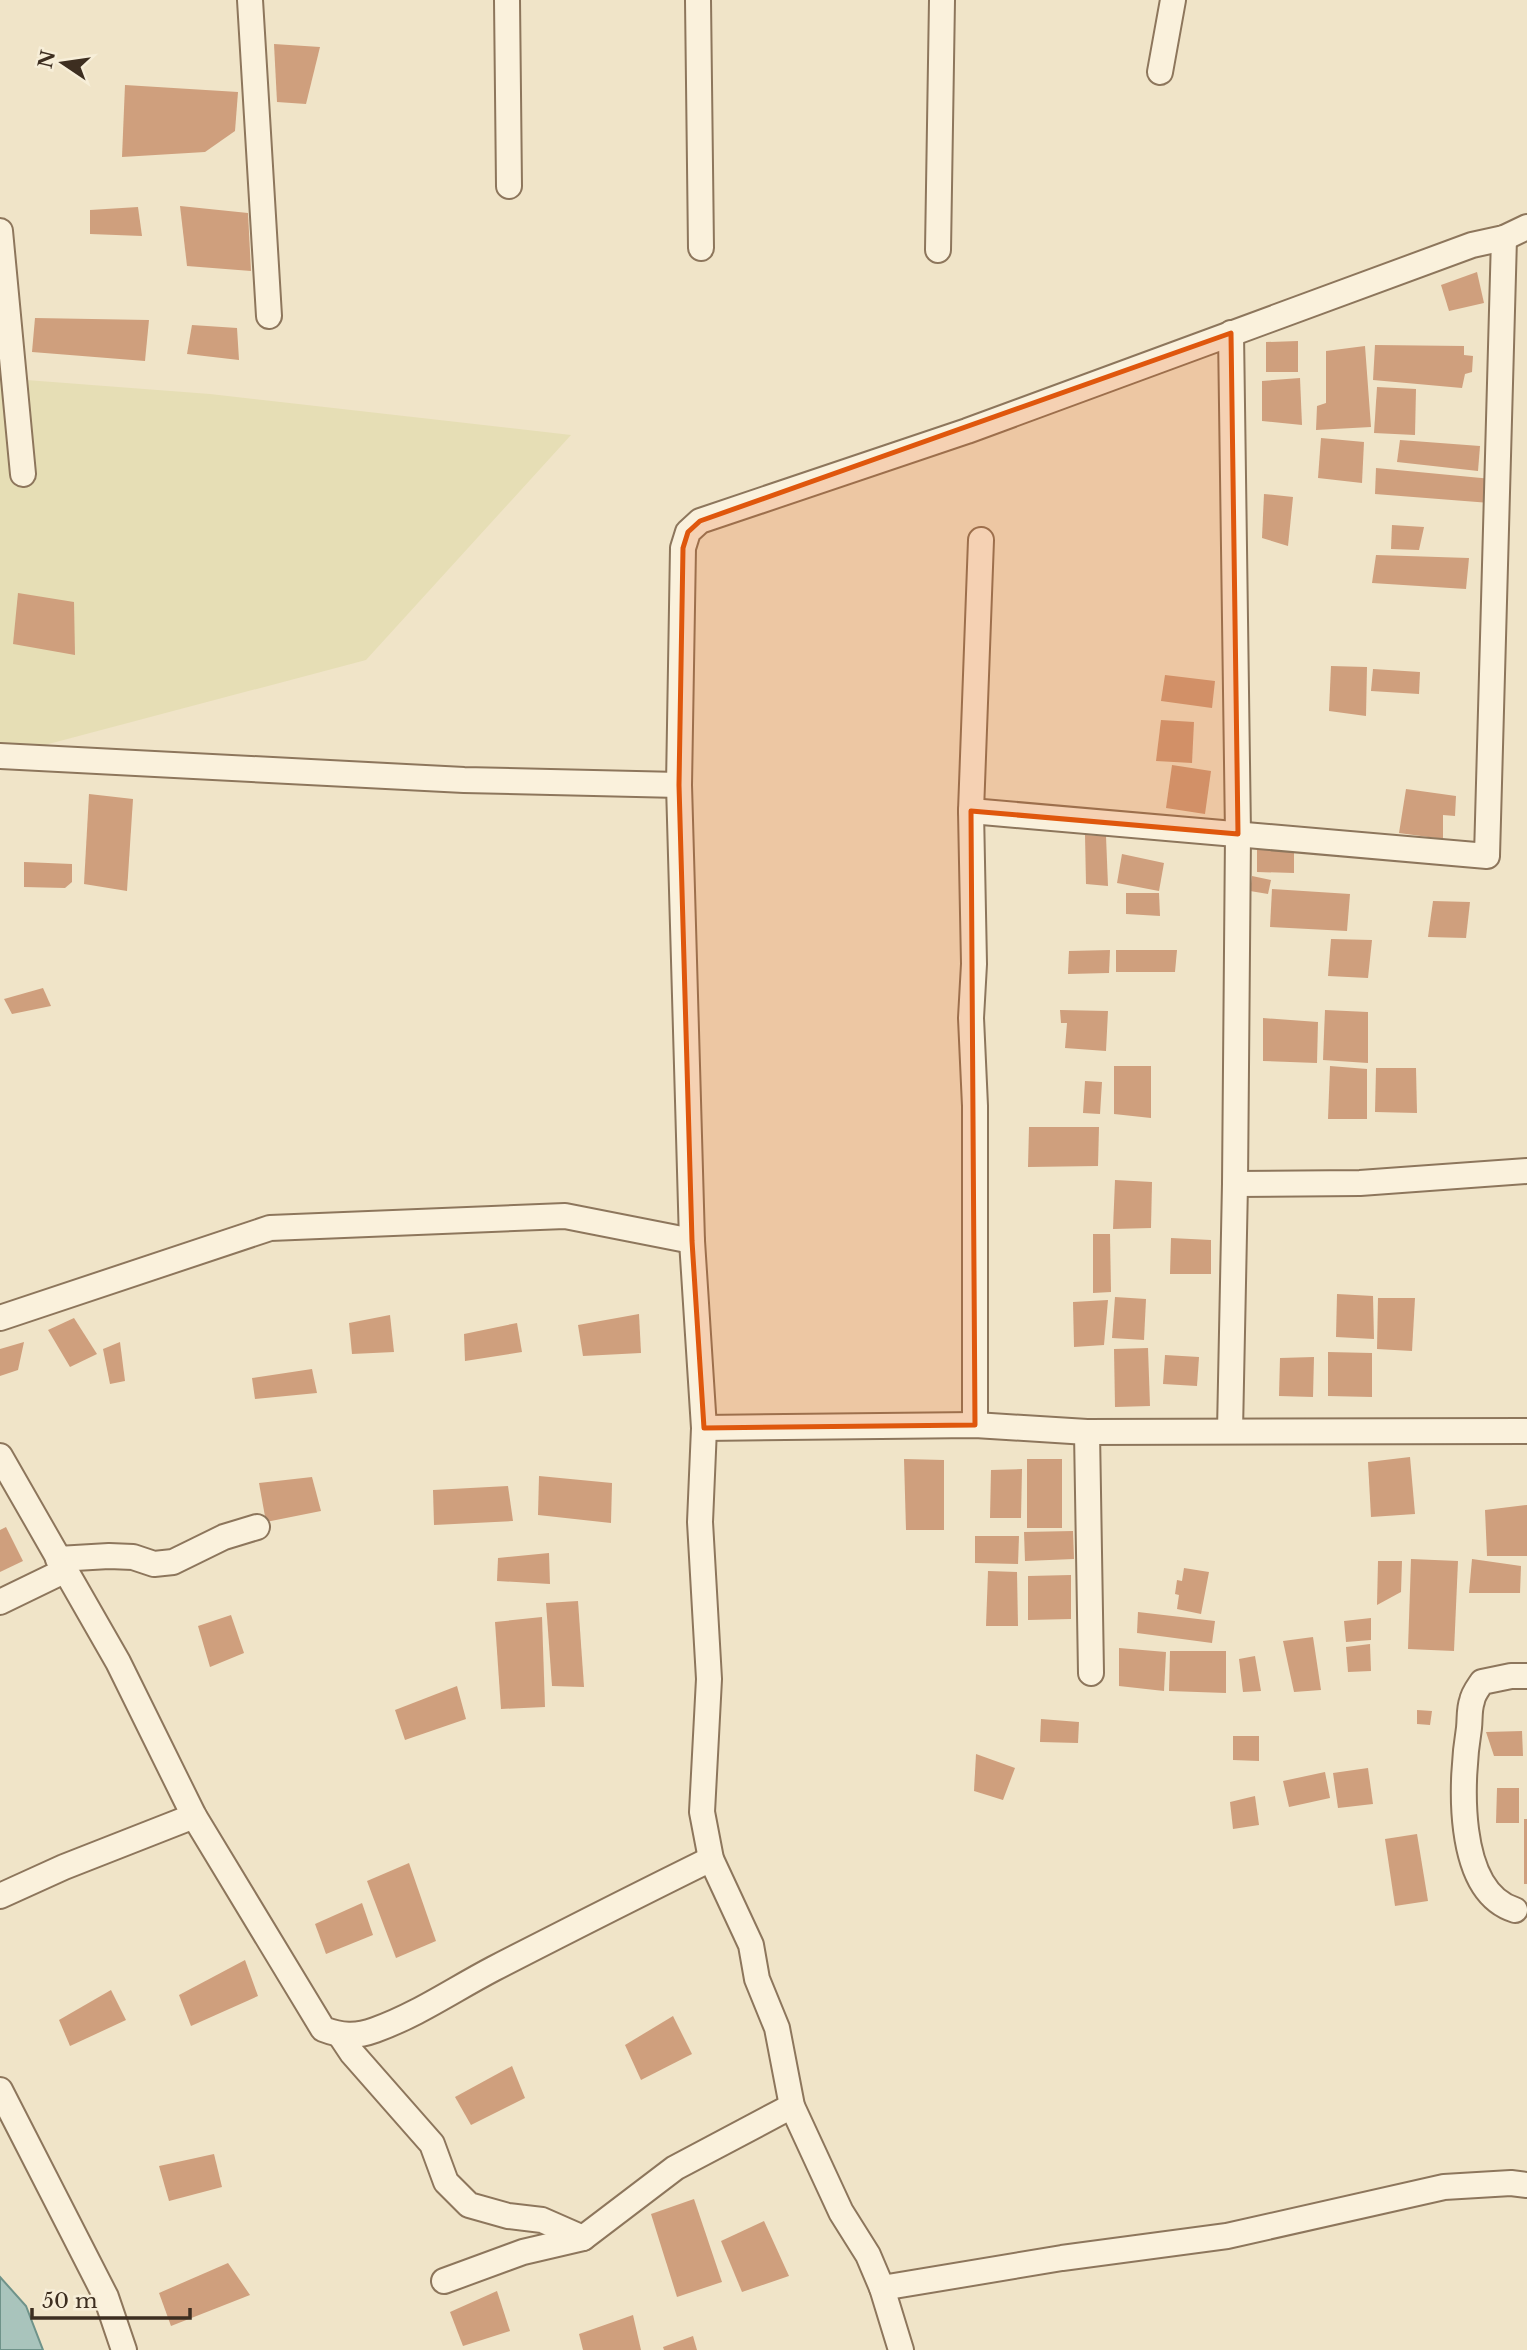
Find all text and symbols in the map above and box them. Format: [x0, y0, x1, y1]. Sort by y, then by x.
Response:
north arrow [28, 28, 98, 98]
text: N [34, 48, 60, 71]
scale bar [32, 2276, 189, 2320]
text: 50 m [42, 2288, 98, 2314]

